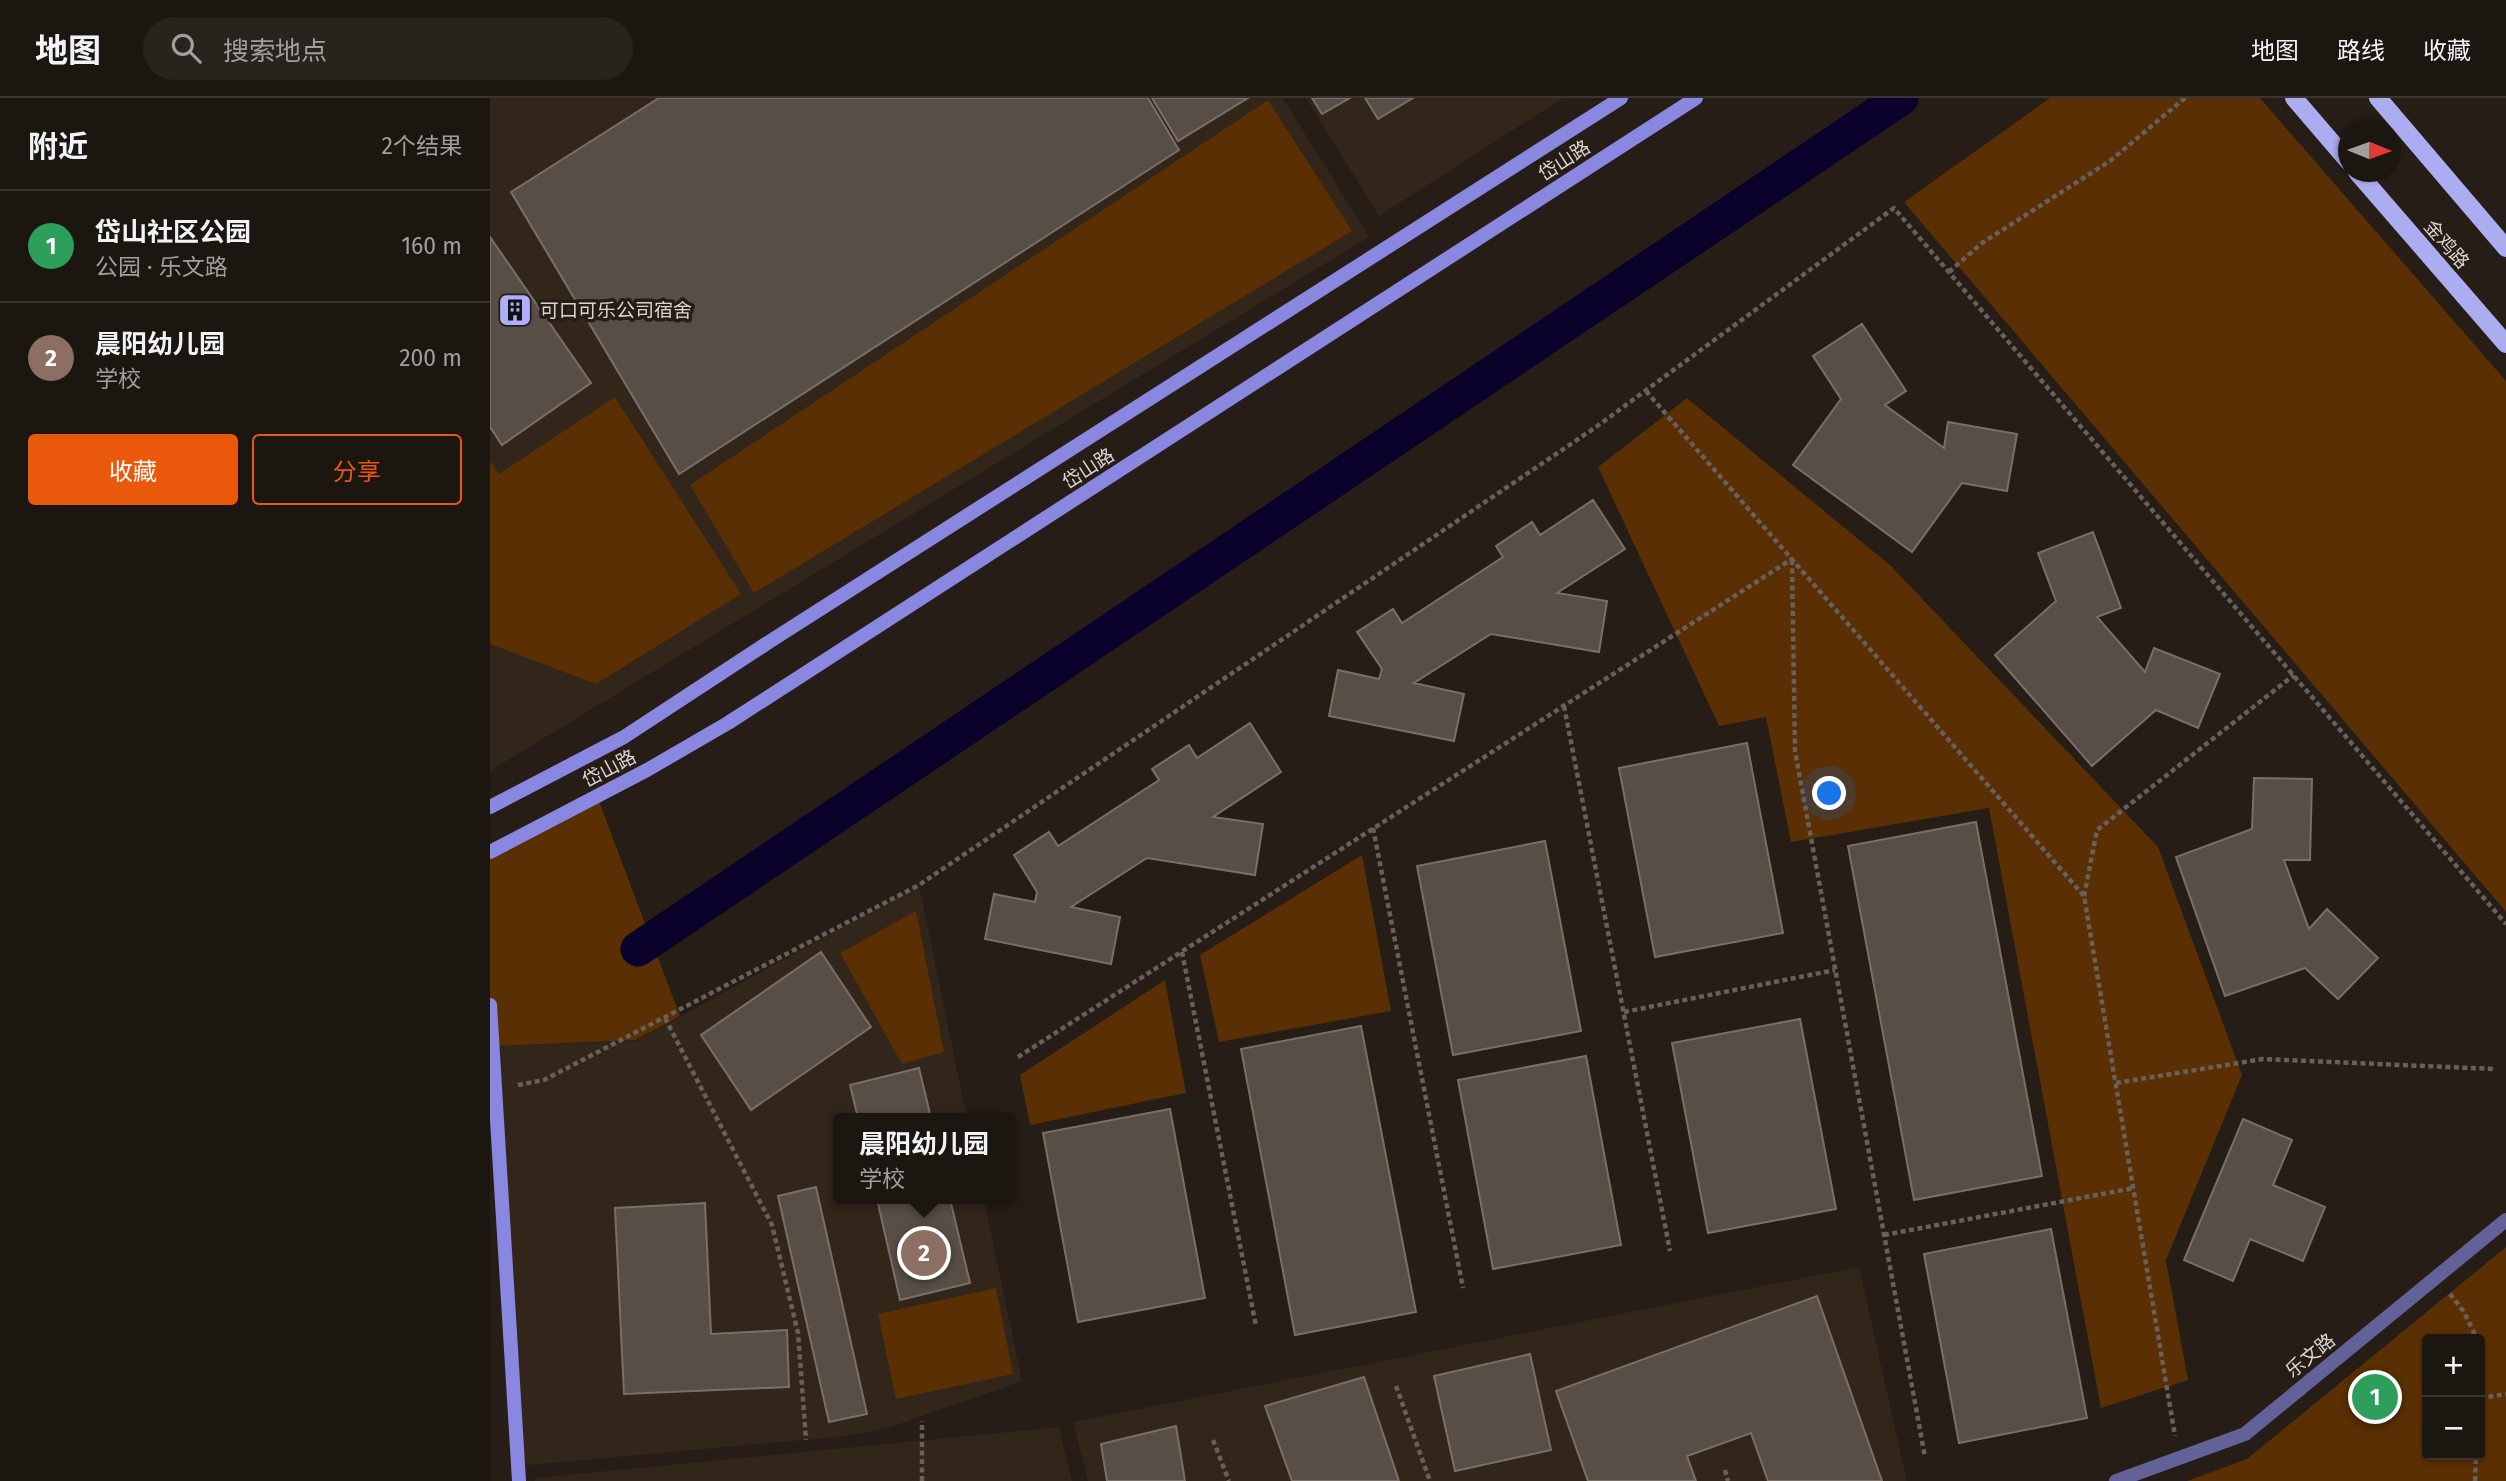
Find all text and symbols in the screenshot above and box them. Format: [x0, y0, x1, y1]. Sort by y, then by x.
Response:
search box [143, 17, 633, 80]
icon: search [167, 29, 205, 67]
text: 地图 [35, 31, 101, 71]
text: 搜索地点 [223, 36, 327, 67]
text: 地图 [2251, 37, 2299, 65]
text: 路线 [2337, 37, 2385, 65]
text: 收藏 [2423, 37, 2471, 65]
north arrow [2338, 119, 2401, 182]
text: 附近 [28, 129, 88, 165]
text: 2个结果 [382, 132, 462, 160]
street label: 岱山路 [1534, 135, 1594, 186]
street label: 金鸡路 [2419, 215, 2474, 273]
text: 岱山社区公园 [95, 217, 251, 248]
text: 1 [46, 232, 56, 260]
text: 160 m [401, 232, 462, 260]
text: 公园 · 乐文路 [95, 253, 228, 281]
building icon: 可口可乐公司宿舍 [496, 291, 534, 329]
place label: 可口可乐公司宿舍 [540, 299, 692, 322]
text: 晨阳幼儿园 [95, 329, 225, 360]
text: 2 [45, 344, 57, 372]
text: 200 m [399, 344, 462, 372]
text: 学校 [95, 365, 141, 393]
button: 收藏 [28, 434, 238, 505]
button: 分享 [252, 434, 462, 505]
street label: 岱山路 [1058, 443, 1118, 494]
street label: 岱山路 [579, 745, 640, 792]
your location [1812, 776, 1846, 810]
popup [833, 1113, 1015, 1204]
text: 晨阳幼儿园 [859, 1129, 989, 1160]
text: 学校 [859, 1165, 905, 1193]
pin: 2 [901, 1227, 947, 1279]
street label: 乐文路 [2281, 1329, 2340, 1382]
map controls [2422, 1334, 2485, 1460]
button: + [2422, 1334, 2485, 1397]
pin: 1 [2352, 1371, 2398, 1423]
button: − [2422, 1397, 2485, 1460]

